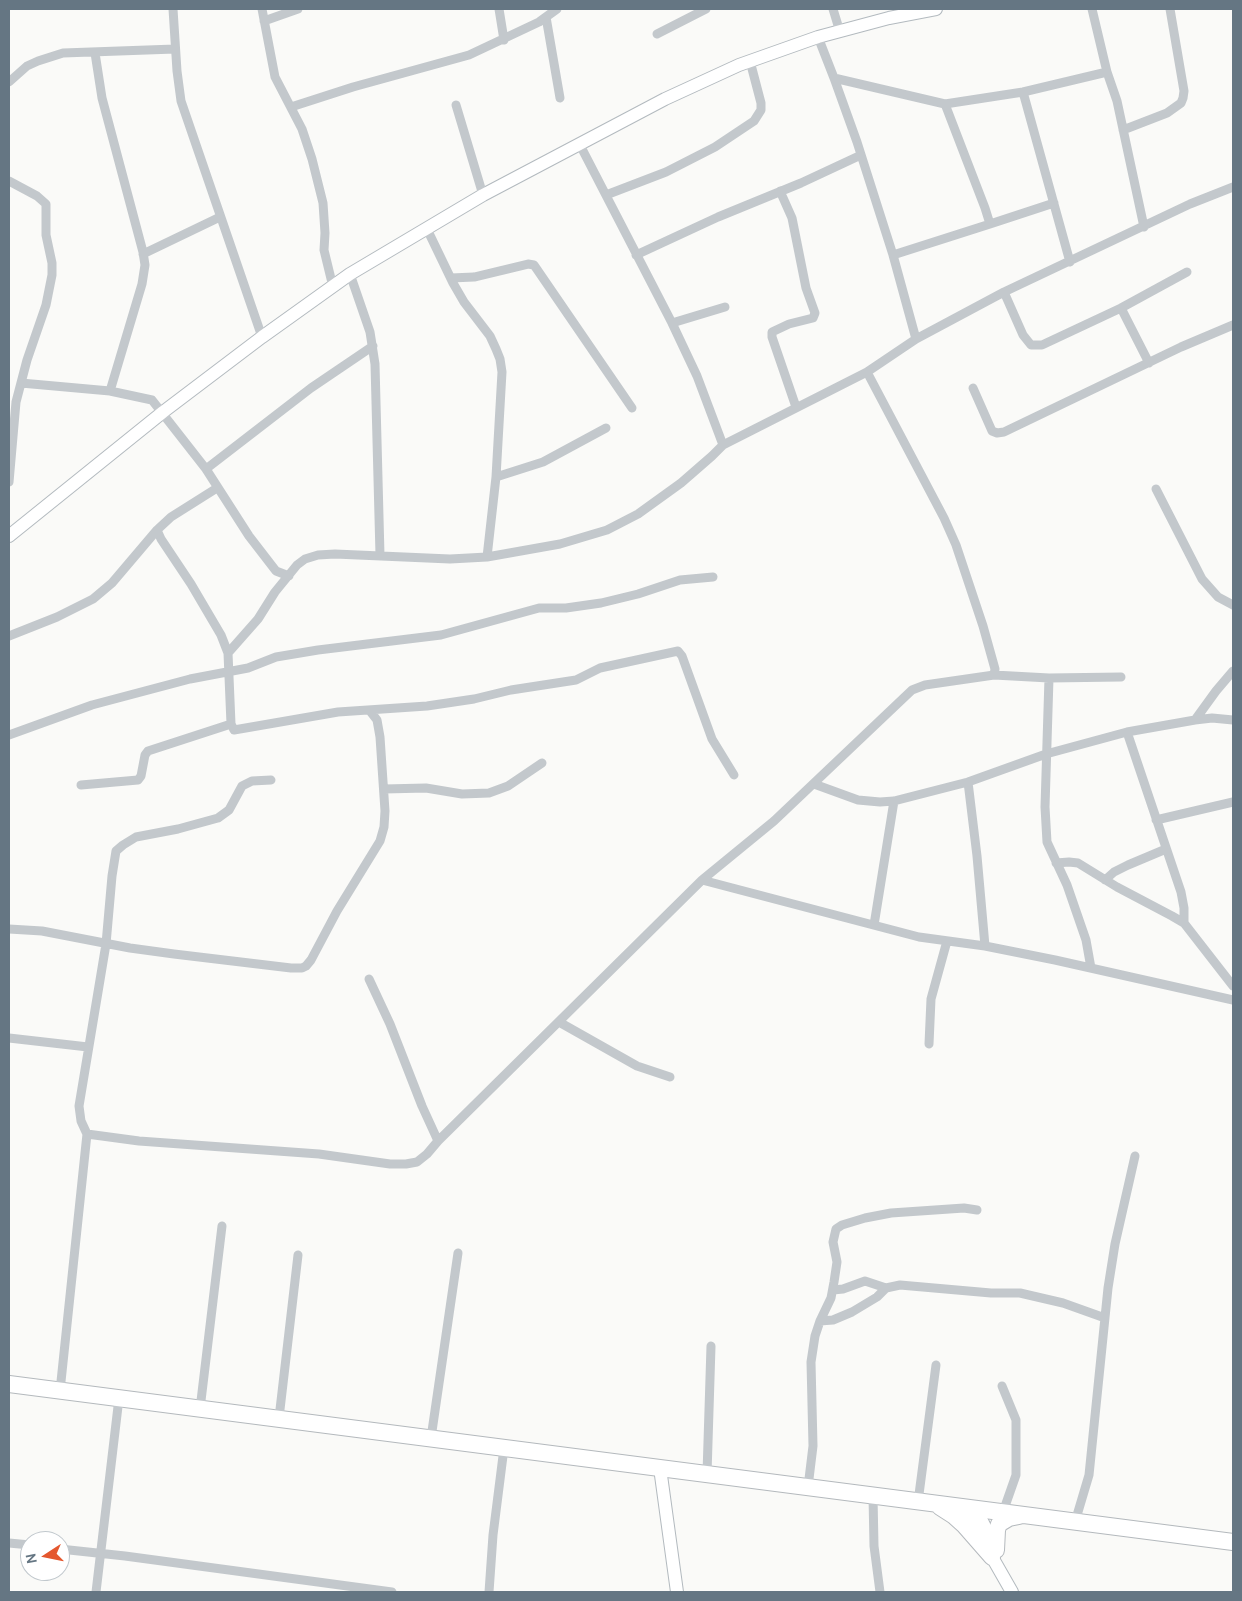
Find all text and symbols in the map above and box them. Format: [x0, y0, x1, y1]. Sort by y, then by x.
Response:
north arrow [20, 1531, 70, 1581]
text: N [21, 1552, 41, 1565]

